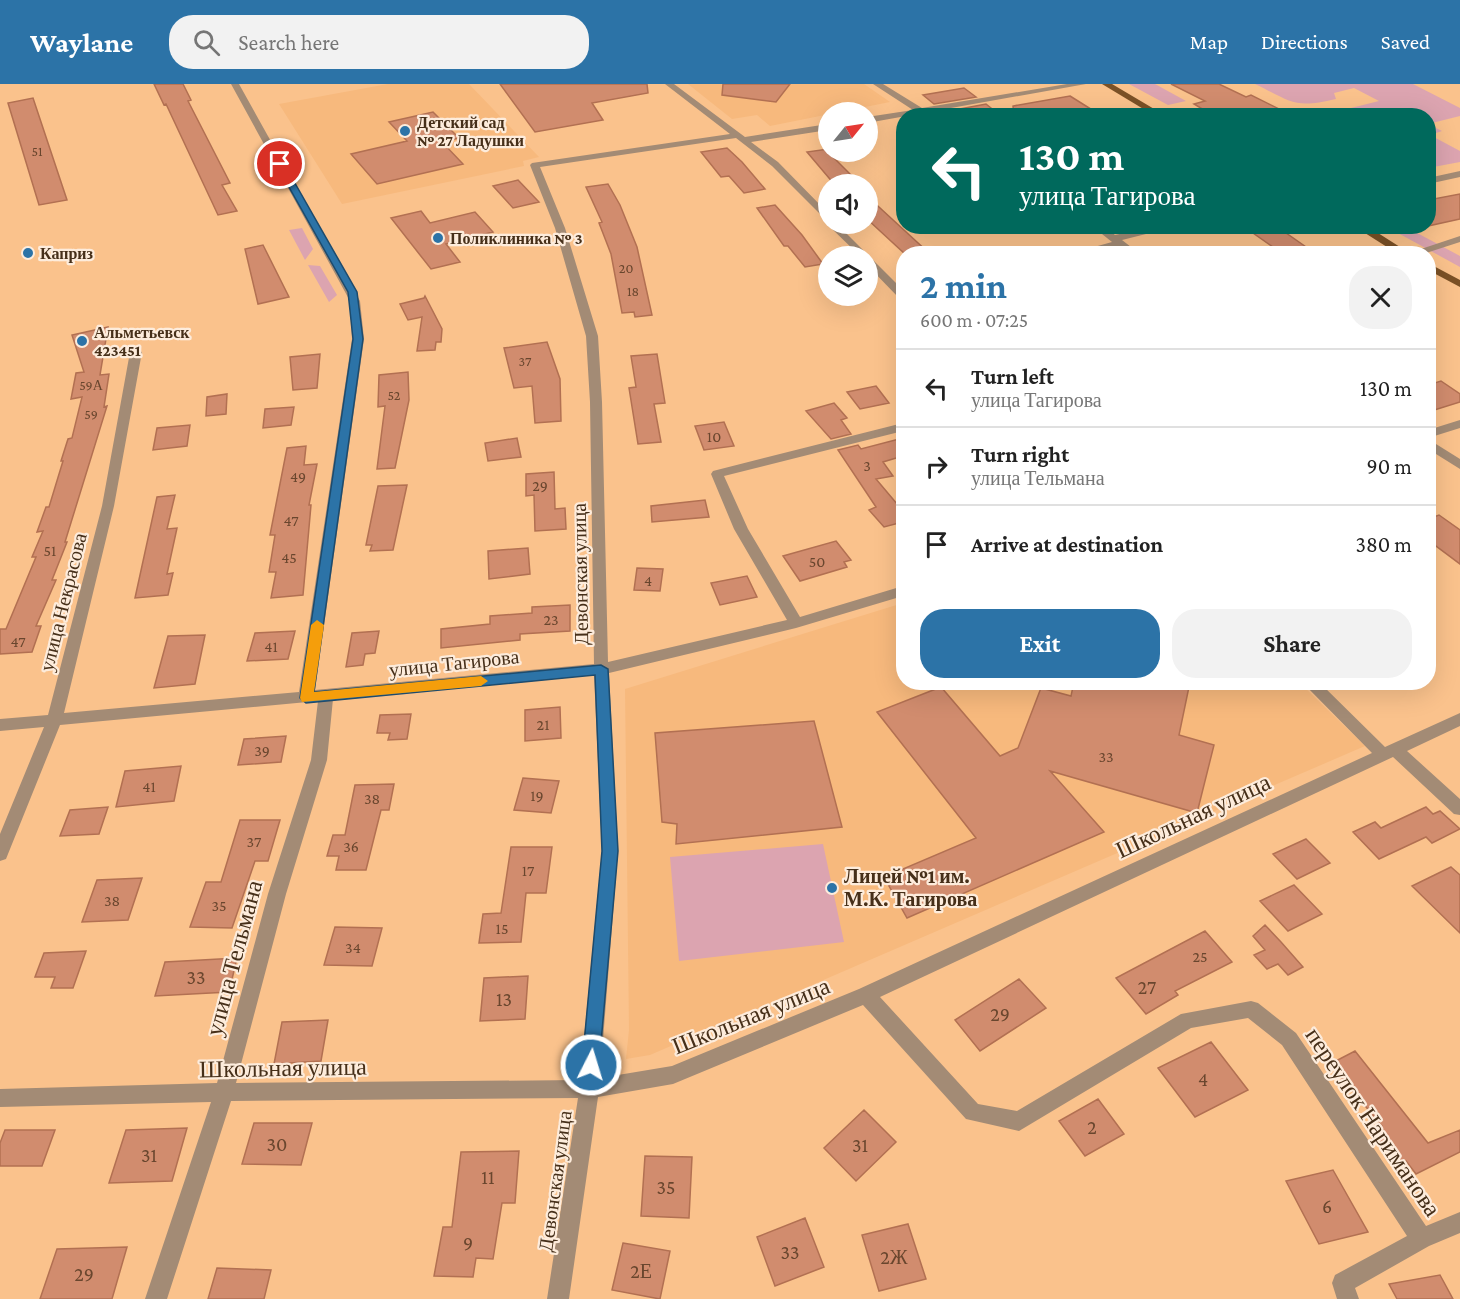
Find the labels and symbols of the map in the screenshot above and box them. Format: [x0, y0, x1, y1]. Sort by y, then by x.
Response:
north arrow [818, 102, 878, 162]
place label: Детский сад № 27 Ладушки [417, 114, 524, 150]
marker: Детский сад № 27 Ладушки [398, 124, 412, 138]
pin [254, 138, 305, 189]
house number: 51 [31, 143, 43, 159]
place label: Поликлиника № 3 [450, 230, 583, 247]
marker: Поликлиника № 3 [431, 231, 445, 245]
place label: Каприз [40, 245, 94, 263]
marker: Каприз [21, 246, 35, 260]
house number: 20 [619, 260, 633, 276]
house number: 18 [627, 283, 639, 299]
place label: Альметьевск 423451 [94, 324, 190, 359]
marker: Альметьевск 423451 [75, 334, 89, 348]
house number: 37 [519, 353, 532, 369]
house number: 59А [79, 377, 104, 393]
house number: 52 [388, 387, 401, 403]
house number: 59 [84, 406, 98, 422]
house number: 10 [707, 428, 721, 445]
house number: 3 [863, 457, 871, 474]
house number: 49 [290, 468, 306, 485]
house number: 29 [532, 477, 548, 494]
street label: Девонская улица [568, 503, 593, 645]
house number: 47 [283, 512, 299, 529]
street label: улица Некрасова [35, 530, 92, 674]
house number: 51 [44, 542, 56, 559]
house number: 45 [281, 549, 297, 566]
house number: 50 [809, 553, 825, 570]
house number: 4 [644, 572, 652, 589]
house number: 23 [543, 611, 559, 628]
house number: 47 [10, 633, 26, 650]
house number: 41 [264, 638, 278, 655]
street label: улица Тагирова [388, 645, 520, 682]
house number: 21 [537, 716, 549, 733]
house number: 39 [254, 742, 270, 759]
house number: 33 [1098, 748, 1114, 765]
street label: Школьная улица [1111, 768, 1275, 863]
house number: 41 [142, 778, 156, 795]
house number: 19 [530, 787, 544, 804]
house number: 38 [364, 790, 380, 807]
house number: 37 [247, 833, 262, 850]
house number: 36 [343, 838, 359, 855]
house number: 17 [522, 862, 535, 879]
place label: Лицей №1 им. М.К. Тагирова [844, 865, 977, 911]
street label: улица Тельмана [200, 877, 267, 1039]
marker: Лицей №1 им. М.К. Тагирова [825, 881, 839, 895]
house number: 38 [104, 892, 120, 909]
house number: 35 [211, 897, 227, 914]
house number: 15 [496, 920, 508, 937]
house number: 34 [345, 939, 361, 956]
house number: 25 [1192, 948, 1208, 965]
house number: 33 [187, 966, 205, 988]
street label: Школьная улица [668, 972, 834, 1059]
house number: 27 [1138, 976, 1156, 998]
house number: 13 [496, 988, 512, 1010]
house number: 29 [990, 1003, 1010, 1025]
street label: переулок Нариманова [1300, 1022, 1447, 1221]
position arrow [559, 1033, 623, 1097]
street label: Школьная улица [199, 1053, 367, 1082]
house number: 4 [1198, 1068, 1208, 1090]
street label: Девонская улица [534, 1109, 577, 1253]
house number: 2 [1087, 1116, 1097, 1138]
house number: 30 [267, 1133, 287, 1155]
house number: 31 [852, 1134, 868, 1156]
house number: 31 [141, 1144, 157, 1166]
house number: 11 [481, 1166, 495, 1188]
house number: 35 [657, 1176, 675, 1198]
house number: 6 [1322, 1195, 1332, 1217]
house number: 9 [463, 1232, 473, 1254]
house number: 33 [781, 1241, 799, 1263]
house number: 2Ж [880, 1246, 908, 1268]
house number: 2Е [630, 1260, 652, 1282]
house number: 29 [74, 1263, 94, 1285]

